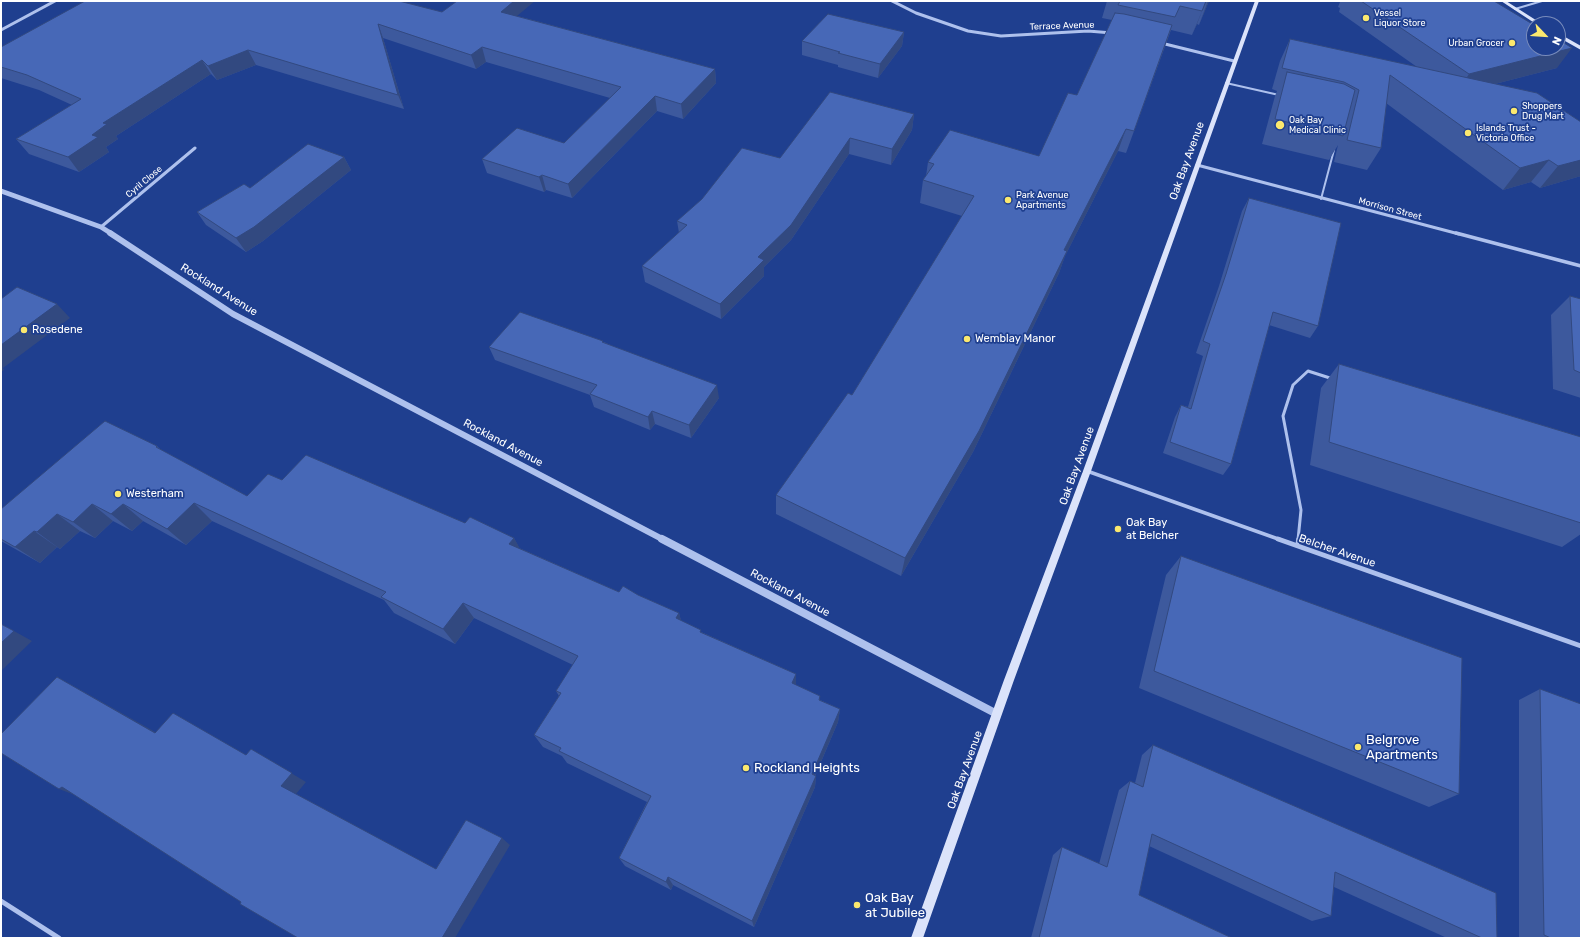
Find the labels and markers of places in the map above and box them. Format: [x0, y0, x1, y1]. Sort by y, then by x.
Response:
place label: Vessel Liquor Store [1374, 8, 1425, 29]
marker: Vessel Liquor Store [1361, 13, 1371, 23]
place label: Urban Grocer [1448, 38, 1504, 48]
marker: Urban Grocer [1507, 38, 1517, 48]
place label: Shoppers Drug Mart [1522, 101, 1564, 122]
marker: Shoppers Drug Mart [1509, 106, 1519, 116]
place label: Oak Bay Medical Clinic [1289, 115, 1346, 136]
marker: Oak Bay Medical Clinic [1274, 119, 1286, 131]
place label: Islands Trust - Victoria Office [1476, 123, 1536, 144]
marker: Islands Trust - Victoria Office [1463, 128, 1473, 138]
place label: Park Avenue Apartments [1016, 190, 1068, 211]
marker: Park Avenue Apartments [1003, 195, 1013, 205]
place label: Rosedene [32, 323, 83, 337]
marker: Rosedene [19, 325, 29, 335]
place label: Wemblay Manor [975, 332, 1055, 346]
marker: Wemblay Manor [962, 334, 972, 344]
place label: Westerham [126, 487, 184, 501]
marker: Westerham [113, 489, 123, 499]
place label: Oak Bay at Belcher [1126, 516, 1178, 542]
marker: Oak Bay at Belcher [1113, 524, 1123, 534]
place label: Belgrove Apartments [1366, 732, 1438, 763]
marker: Belgrove Apartments [1353, 742, 1363, 752]
place label: Rockland Heights [754, 760, 860, 776]
marker: Rockland Heights [741, 763, 751, 773]
place label: Oak Bay at Jubilee [865, 890, 925, 921]
marker: Oak Bay at Jubilee [852, 900, 862, 910]

